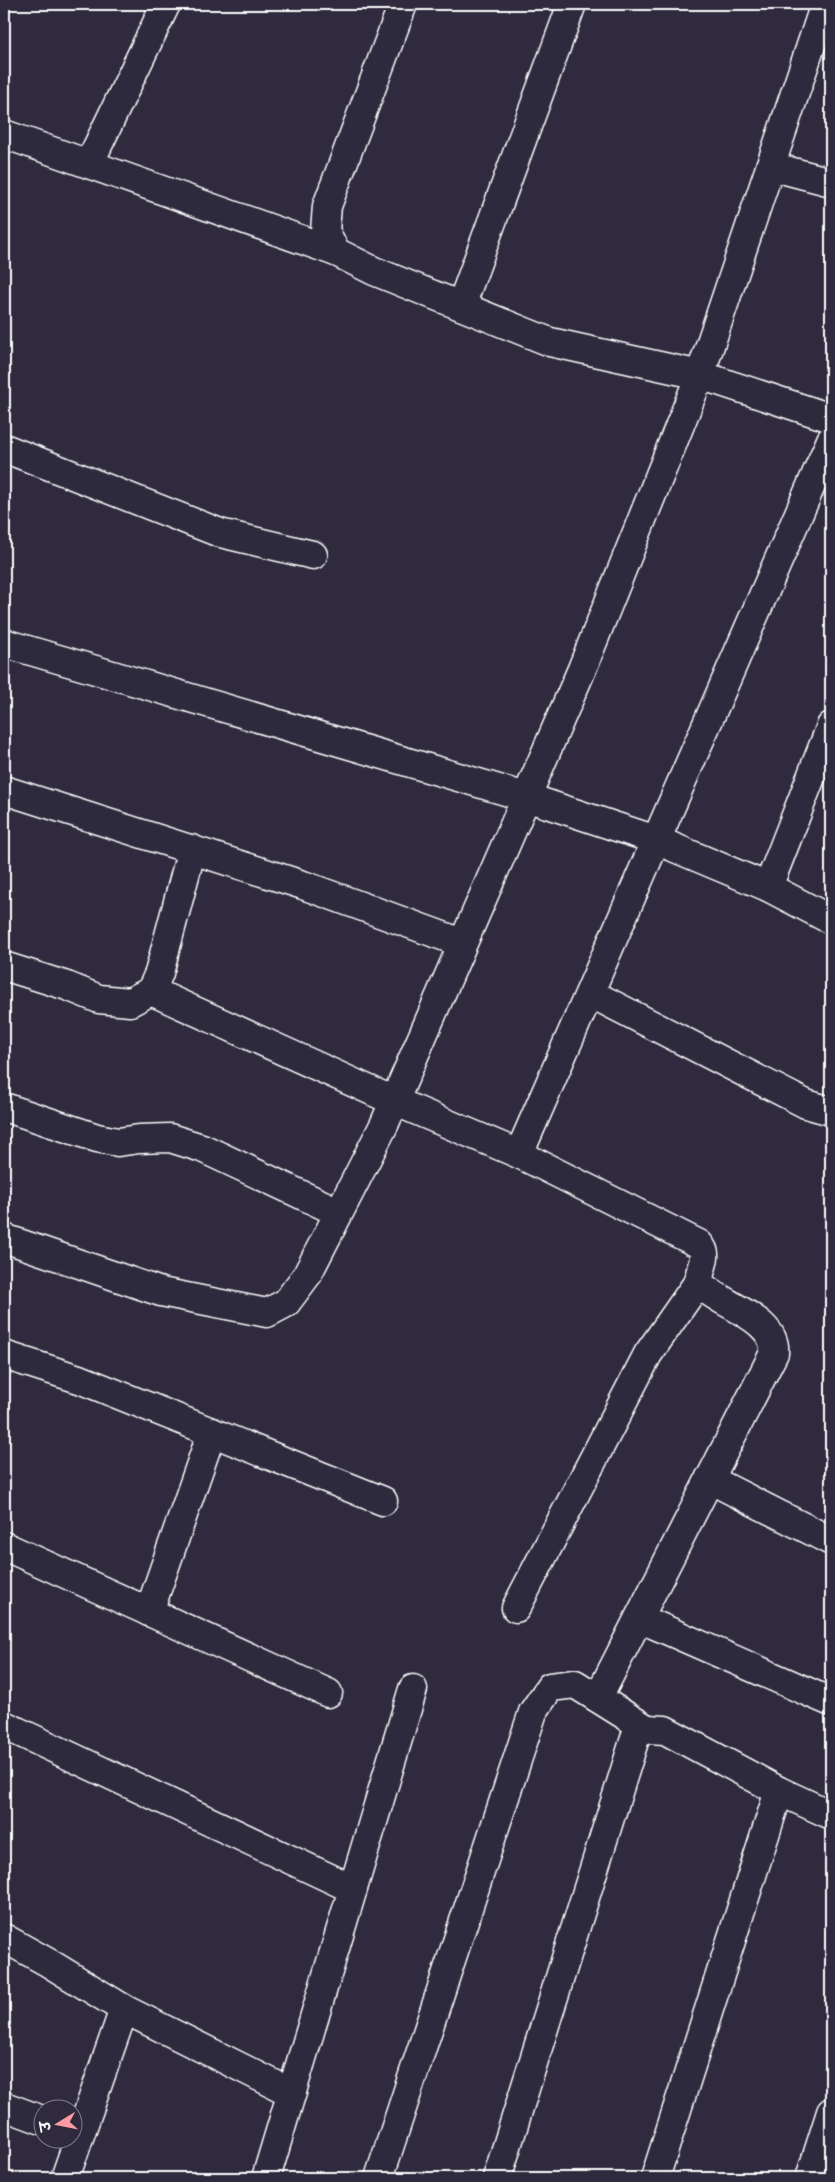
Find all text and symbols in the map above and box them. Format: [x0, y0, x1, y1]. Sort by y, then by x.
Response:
north arrow [32, 2100, 82, 2150]
text: उ [36, 2118, 55, 2134]

